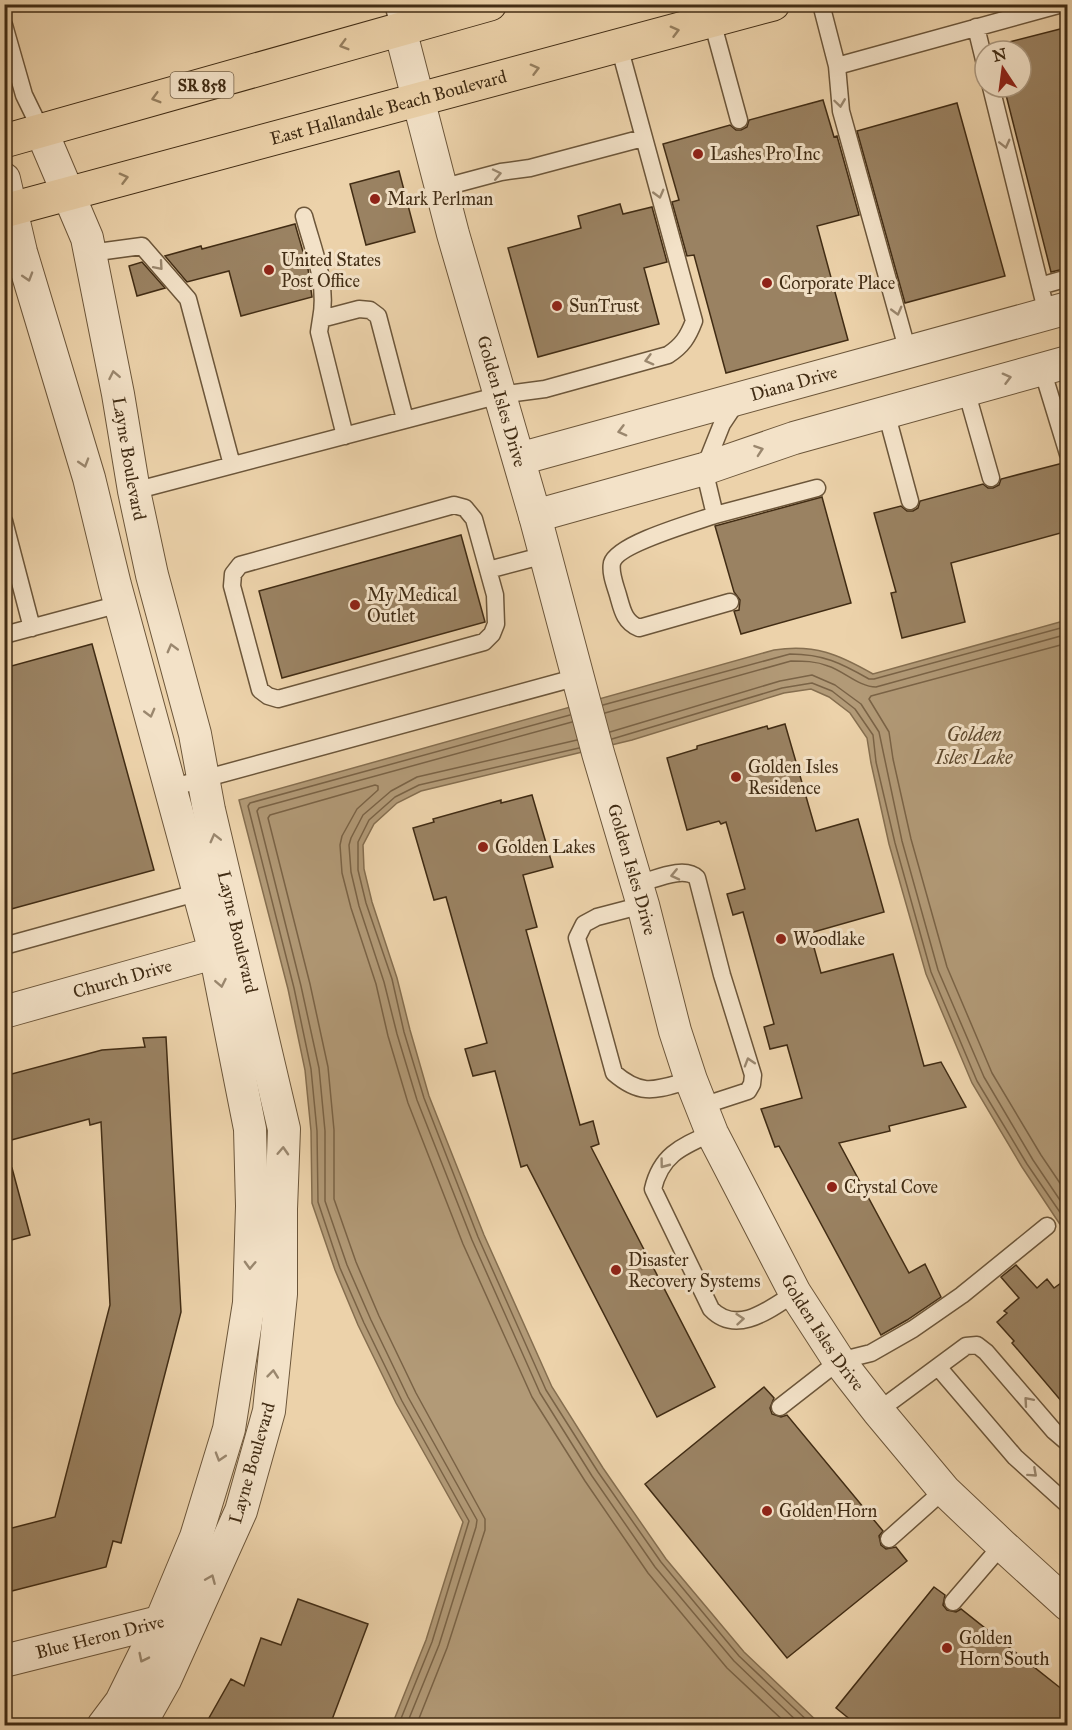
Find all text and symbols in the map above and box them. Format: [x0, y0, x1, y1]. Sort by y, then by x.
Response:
one-way arrow [669, 26, 680, 38]
one-way arrow [339, 38, 349, 50]
north arrow [973, 39, 1033, 99]
text: N [991, 44, 1009, 66]
one-way arrow [529, 64, 540, 76]
street label: East Hallandale Beach Boulevard [268, 65, 509, 150]
road number: SR 858 [170, 72, 234, 98]
one-way arrow [151, 91, 162, 103]
one-way arrow [834, 98, 846, 107]
one-way arrow [997, 139, 1010, 149]
place label: Lashes Pro Inc [710, 143, 821, 165]
marker: Lashes Pro Inc [691, 147, 705, 161]
one-way arrow [492, 168, 502, 181]
one-way arrow [119, 173, 129, 186]
place label: Mark Perlman [387, 188, 494, 210]
one-way arrow [652, 188, 664, 199]
marker: Mark Perlman [368, 192, 382, 206]
place label: United States Post Office [281, 249, 381, 292]
one-way arrow [152, 259, 163, 270]
marker: United States Post Office [262, 263, 276, 277]
one-way arrow [21, 271, 33, 282]
place label: Corporate Place [779, 272, 895, 294]
marker: Corporate Place [760, 276, 774, 290]
place label: SunTrust [569, 295, 640, 317]
marker: SunTrust [550, 299, 564, 313]
one-way arrow [890, 305, 902, 316]
street label: Golden Isles Drive [472, 333, 531, 470]
one-way arrow [644, 353, 655, 365]
street label: Diana Drive [748, 361, 840, 406]
one-way arrow [108, 370, 121, 380]
one-way arrow [1002, 373, 1012, 386]
street label: Layne Boulevard [108, 395, 151, 522]
one-way arrow [617, 423, 627, 436]
one-way arrow [753, 444, 764, 457]
one-way arrow [77, 458, 89, 468]
place label: My Medical Outlet [367, 584, 457, 627]
marker: My Medical Outlet [348, 598, 362, 612]
one-way arrow [167, 643, 179, 654]
one-way arrow [143, 707, 155, 718]
water label: Golden Isles Lake [935, 722, 1013, 769]
place label: Golden Isles Residence [748, 756, 838, 799]
marker: Golden Isles Residence [729, 770, 743, 784]
street label: Golden Isles Drive [603, 801, 661, 938]
one-way arrow [210, 833, 223, 843]
place label: Golden Lakes [495, 836, 595, 858]
marker: Golden Lakes [476, 840, 490, 854]
one-way arrow [670, 867, 680, 880]
street label: Layne Boulevard [213, 869, 263, 995]
place label: Woodlake [793, 928, 865, 950]
marker: Woodlake [774, 932, 788, 946]
street label: Church Drive [71, 954, 174, 1003]
one-way arrow [214, 977, 227, 987]
one-way arrow [744, 1057, 756, 1068]
one-way arrow [277, 1146, 290, 1155]
one-way arrow [660, 1157, 671, 1168]
place label: Crystal Cove [844, 1176, 938, 1198]
marker: Crystal Cove [825, 1180, 839, 1194]
place label: Disaster Recovery Systems [628, 1249, 760, 1292]
one-way arrow [244, 1260, 256, 1269]
marker: Disaster Recovery Systems [609, 1263, 623, 1277]
street label: Golden Isles Drive [776, 1270, 869, 1395]
one-way arrow [736, 1313, 745, 1326]
one-way arrow [266, 1369, 279, 1378]
one-way arrow [1024, 1397, 1035, 1408]
street label: Layne Boulevard [224, 1400, 280, 1526]
one-way arrow [215, 1451, 227, 1462]
one-way arrow [1026, 1466, 1036, 1477]
place label: Golden Horn [779, 1500, 877, 1522]
marker: Golden Horn [760, 1504, 774, 1518]
one-way arrow [204, 1575, 216, 1586]
street label: Blue Heron Drive [33, 1610, 167, 1664]
place label: Golden Horn South [959, 1627, 1049, 1670]
marker: Golden Horn South [940, 1641, 954, 1655]
one-way arrow [139, 1652, 150, 1662]

